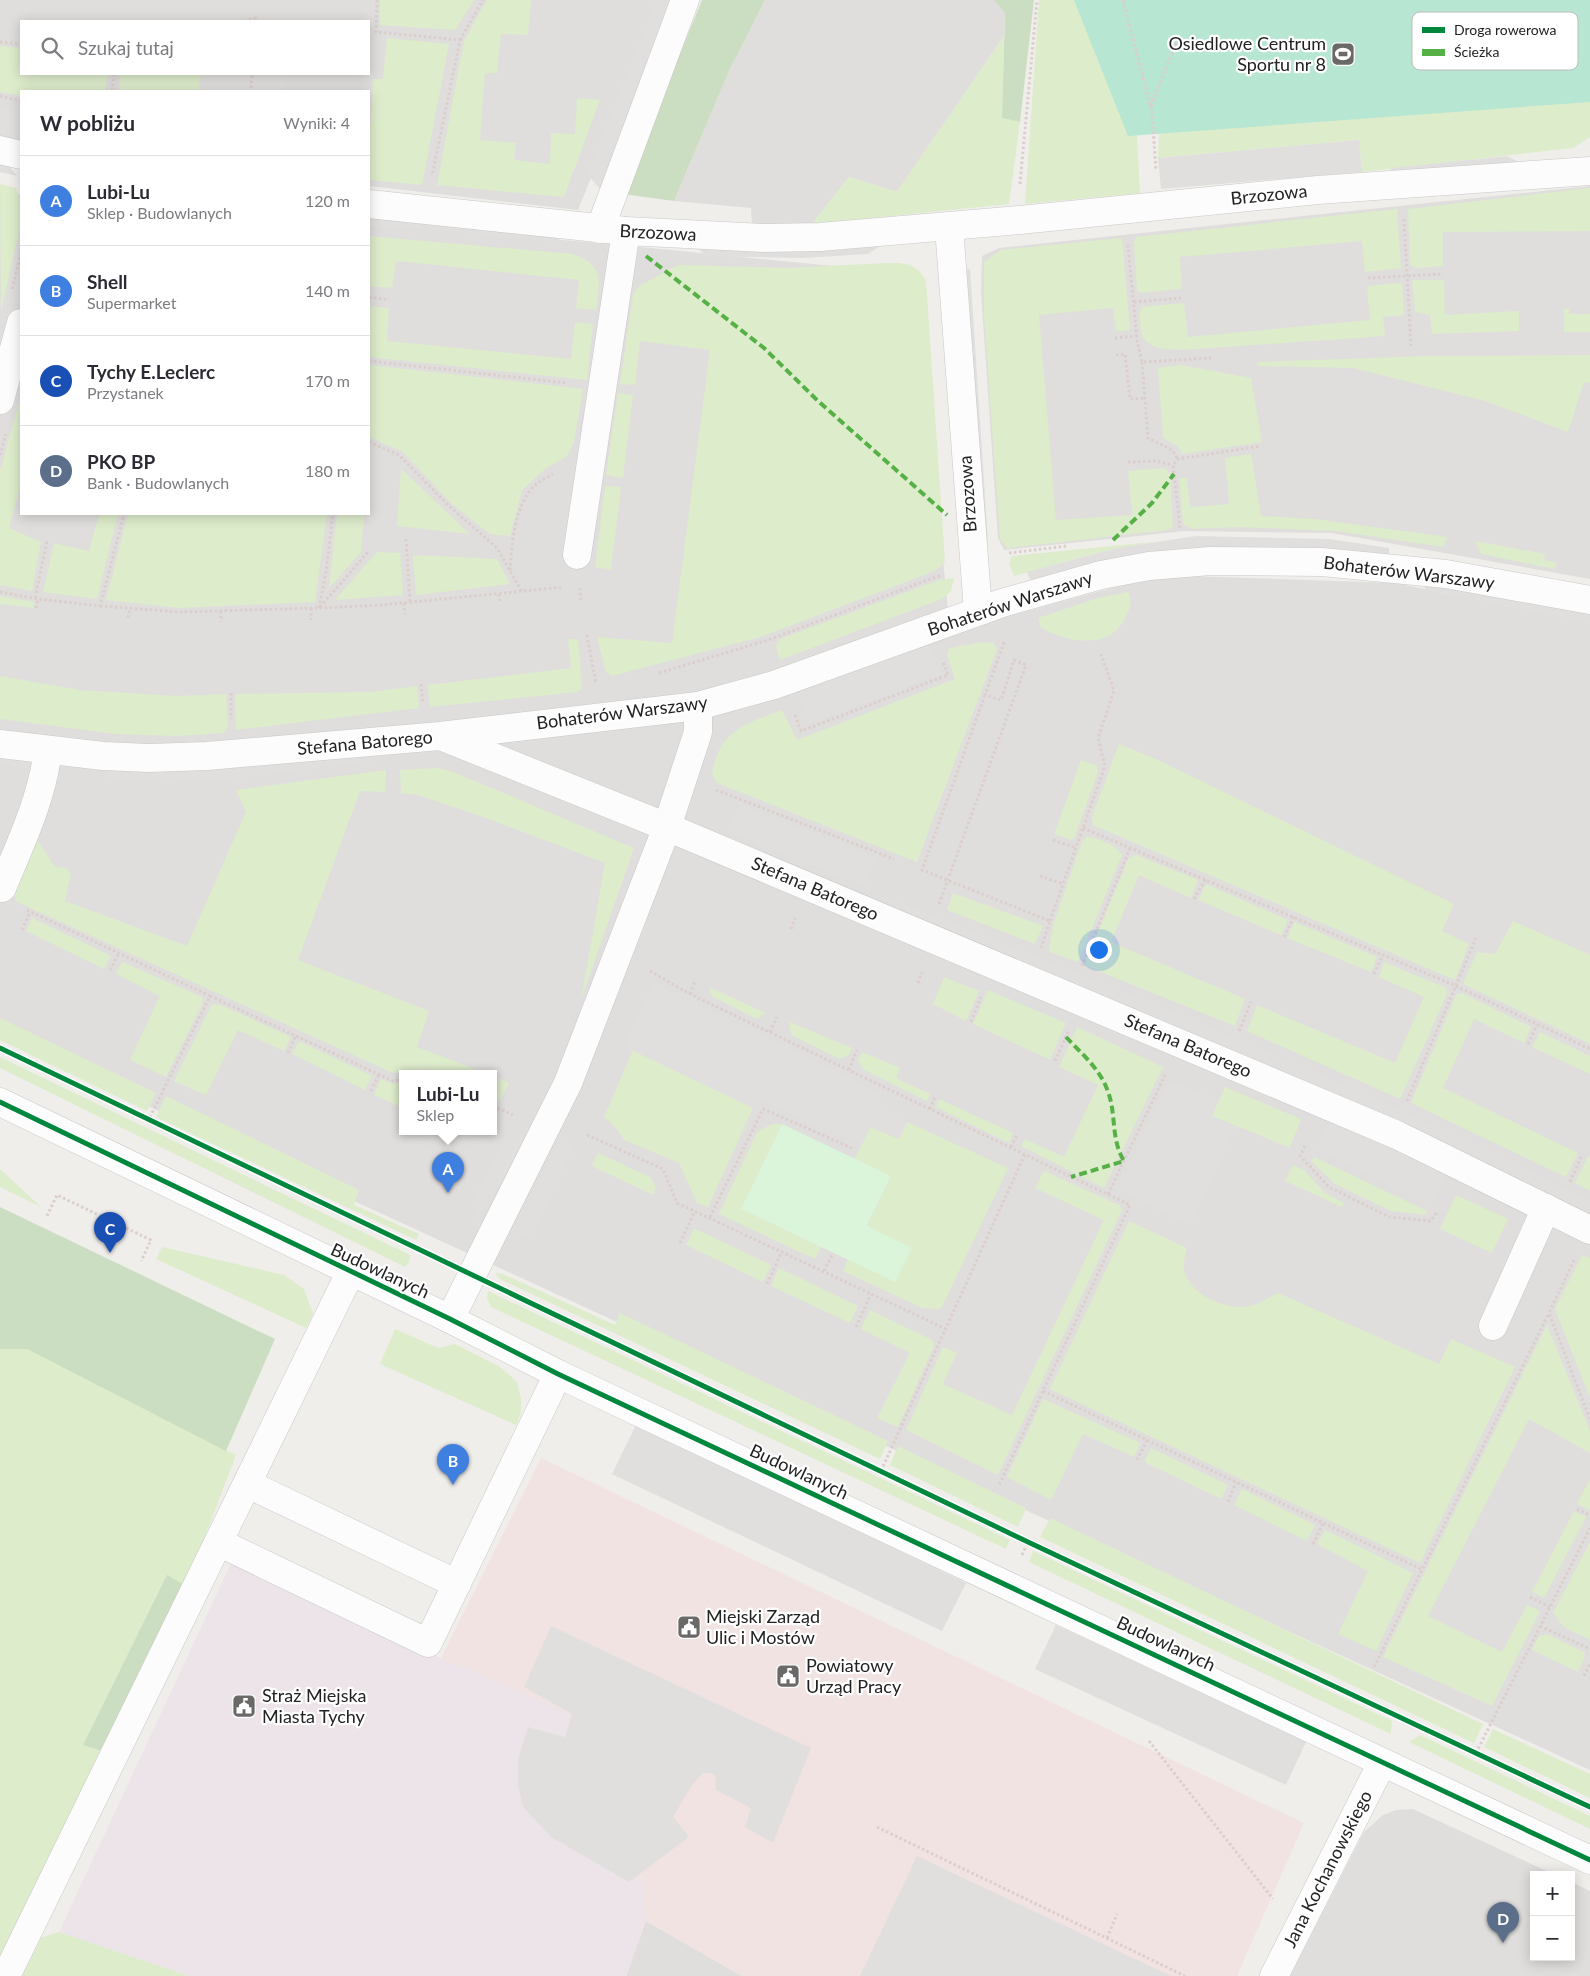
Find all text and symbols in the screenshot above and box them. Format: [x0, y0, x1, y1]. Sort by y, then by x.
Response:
legend [1412, 12, 1578, 70]
search box [20, 20, 370, 75]
text: Droga rowerowa [1454, 21, 1557, 38]
place label: Osiedlowe Centrum Sportu nr 8 [1168, 32, 1326, 75]
icon: search [38, 34, 66, 62]
text: Szukaj tutaj [78, 36, 174, 59]
sports icon: Osiedlowe Centrum Sportu nr 8 [1330, 41, 1356, 67]
text: Ścieżka [1454, 43, 1499, 60]
text: W pobliżu [40, 110, 135, 135]
text: Wyniki: 4 [283, 113, 350, 132]
street label: Brzozowa [1229, 179, 1308, 209]
text: Lubi-Lu [87, 180, 150, 203]
text: A [50, 191, 62, 210]
text: 120 m [305, 191, 350, 210]
text: Sklep · Budowlanych [87, 203, 232, 222]
street label: Brzozowa [619, 219, 697, 245]
text: Shell [87, 270, 128, 293]
text: B [51, 281, 61, 300]
text: 140 m [305, 281, 350, 300]
text: Supermarket [87, 293, 176, 312]
text: Tychy E.Leclerc [87, 360, 215, 383]
text: C [51, 371, 61, 390]
text: 170 m [305, 371, 350, 390]
text: Przystanek [87, 383, 164, 402]
text: PKO BP [87, 450, 155, 473]
street label: Brzozowa [953, 455, 981, 533]
text: D [50, 461, 62, 480]
text: 180 m [305, 461, 350, 480]
text: Bank · Budowlanych [87, 473, 229, 492]
street label: Bohaterów Warszawy [1322, 551, 1497, 594]
street label: Bohaterów Warszawy [924, 566, 1096, 640]
street label: Bohaterów Warszawy [535, 691, 709, 733]
street label: Stefana Batorego [296, 725, 434, 759]
street label: Stefana Batorego [748, 851, 882, 925]
your location [1086, 937, 1112, 963]
street label: Stefana Batorego [1121, 1008, 1255, 1082]
popup [399, 1070, 497, 1135]
text: Lubi-Lu [416, 1082, 480, 1105]
text: Sklep [416, 1105, 454, 1124]
pin: A [432, 1152, 464, 1193]
pin: C [94, 1212, 126, 1253]
street label: Budowlanych [328, 1238, 433, 1303]
street label: Budowlanych [747, 1439, 852, 1504]
pin: B [437, 1444, 469, 1485]
place label: Miejski Zarząd Ulic i Mostów [706, 1605, 820, 1648]
street label: Budowlanych [1114, 1611, 1219, 1676]
public building icon: Miejski Zarząd Ulic i Mostów [676, 1614, 702, 1640]
place label: Powiatowy Urząd Pracy [806, 1654, 902, 1697]
public building icon: Powiatowy Urząd Pracy [775, 1663, 801, 1689]
place label: Straż Miejska Miasta Tychy [262, 1684, 367, 1727]
public building icon: Straż Miejska Miasta Tychy [231, 1693, 257, 1719]
street label: Jana Kochanowskiego [1278, 1786, 1376, 1951]
map controls [1530, 1871, 1575, 1961]
button: + [1530, 1871, 1575, 1916]
pin: D [1487, 1902, 1519, 1943]
button: − [1530, 1916, 1575, 1961]

